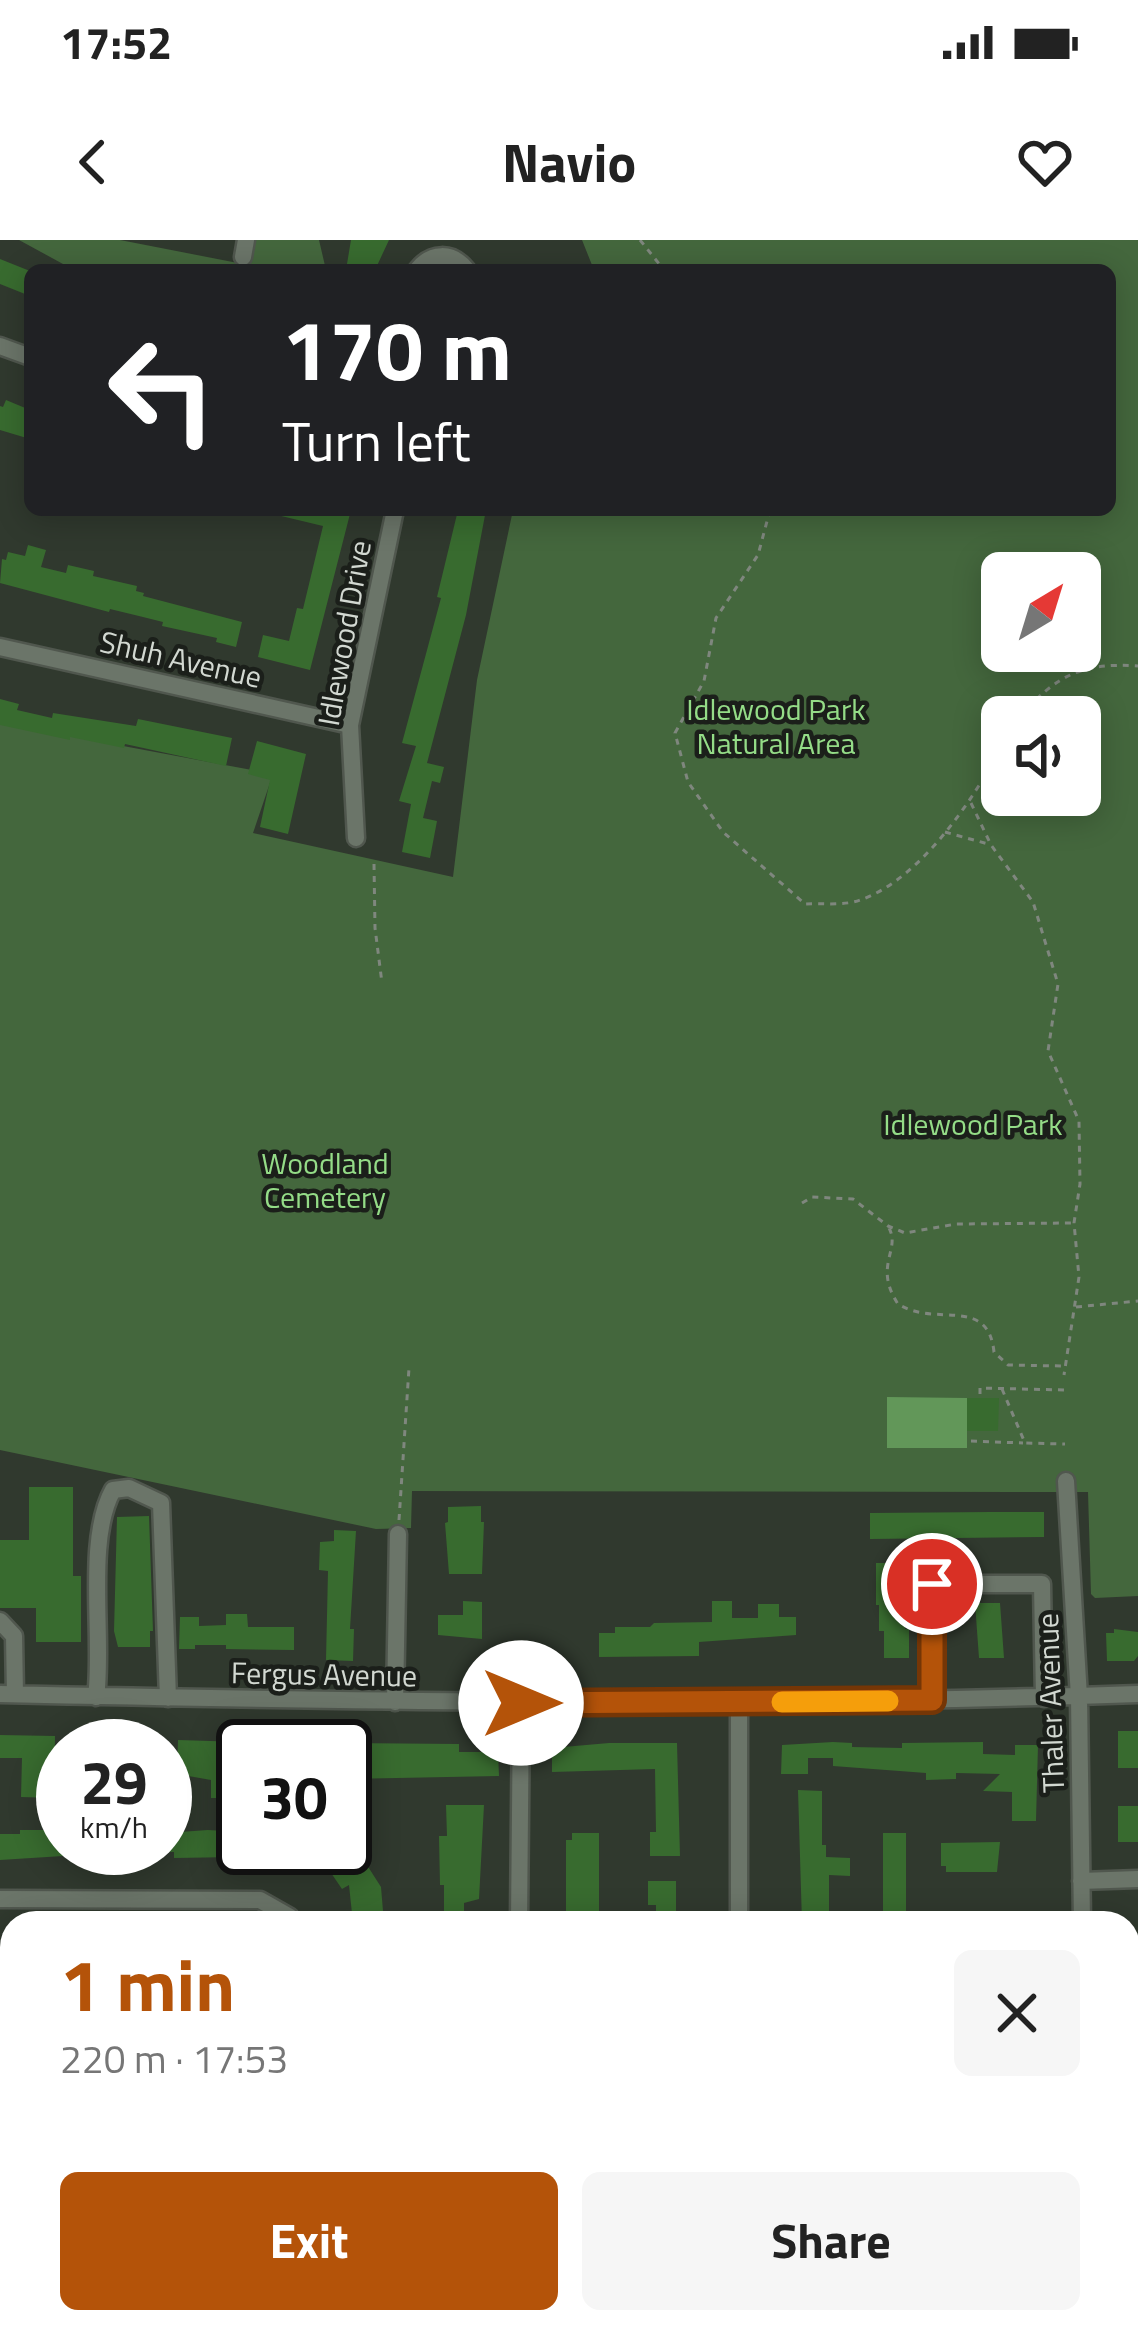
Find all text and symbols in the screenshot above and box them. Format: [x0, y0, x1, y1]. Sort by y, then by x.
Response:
text: 17:52 [60, 8, 172, 76]
text: Navio [502, 121, 636, 203]
icon: back [60, 129, 126, 195]
icon: heart [1012, 129, 1078, 195]
text: 170 m [282, 285, 512, 413]
icon: left [84, 312, 240, 468]
text: Turn left [282, 400, 471, 482]
street label: Idlewood Drive [305, 537, 383, 729]
north arrow [981, 552, 1101, 672]
map controls [981, 552, 1101, 816]
street label: Shuh Avenue [96, 618, 266, 700]
park label: Idlewood Park Natural Area [686, 686, 866, 766]
button: sound [981, 696, 1101, 816]
park label: Idlewood Park [883, 1101, 1063, 1147]
park label: Woodland Cemetery [261, 1140, 389, 1220]
pin [881, 1533, 983, 1635]
icon: arrive [899, 1551, 965, 1617]
street label: Thaler Avenue [1024, 1612, 1076, 1794]
position arrow [458, 1640, 584, 1766]
street label: Fergus Avenue [230, 1649, 418, 1699]
speed limit sign: 30 [216, 1719, 372, 1875]
text: 29 [80, 1736, 148, 1827]
text: km/h [80, 1804, 148, 1850]
text: 1 min [60, 1929, 235, 2039]
button: close [954, 1950, 1080, 2076]
text: 220 m · 17:53 [60, 2029, 288, 2088]
button: Exit [60, 2172, 558, 2310]
button: Share [582, 2172, 1080, 2310]

